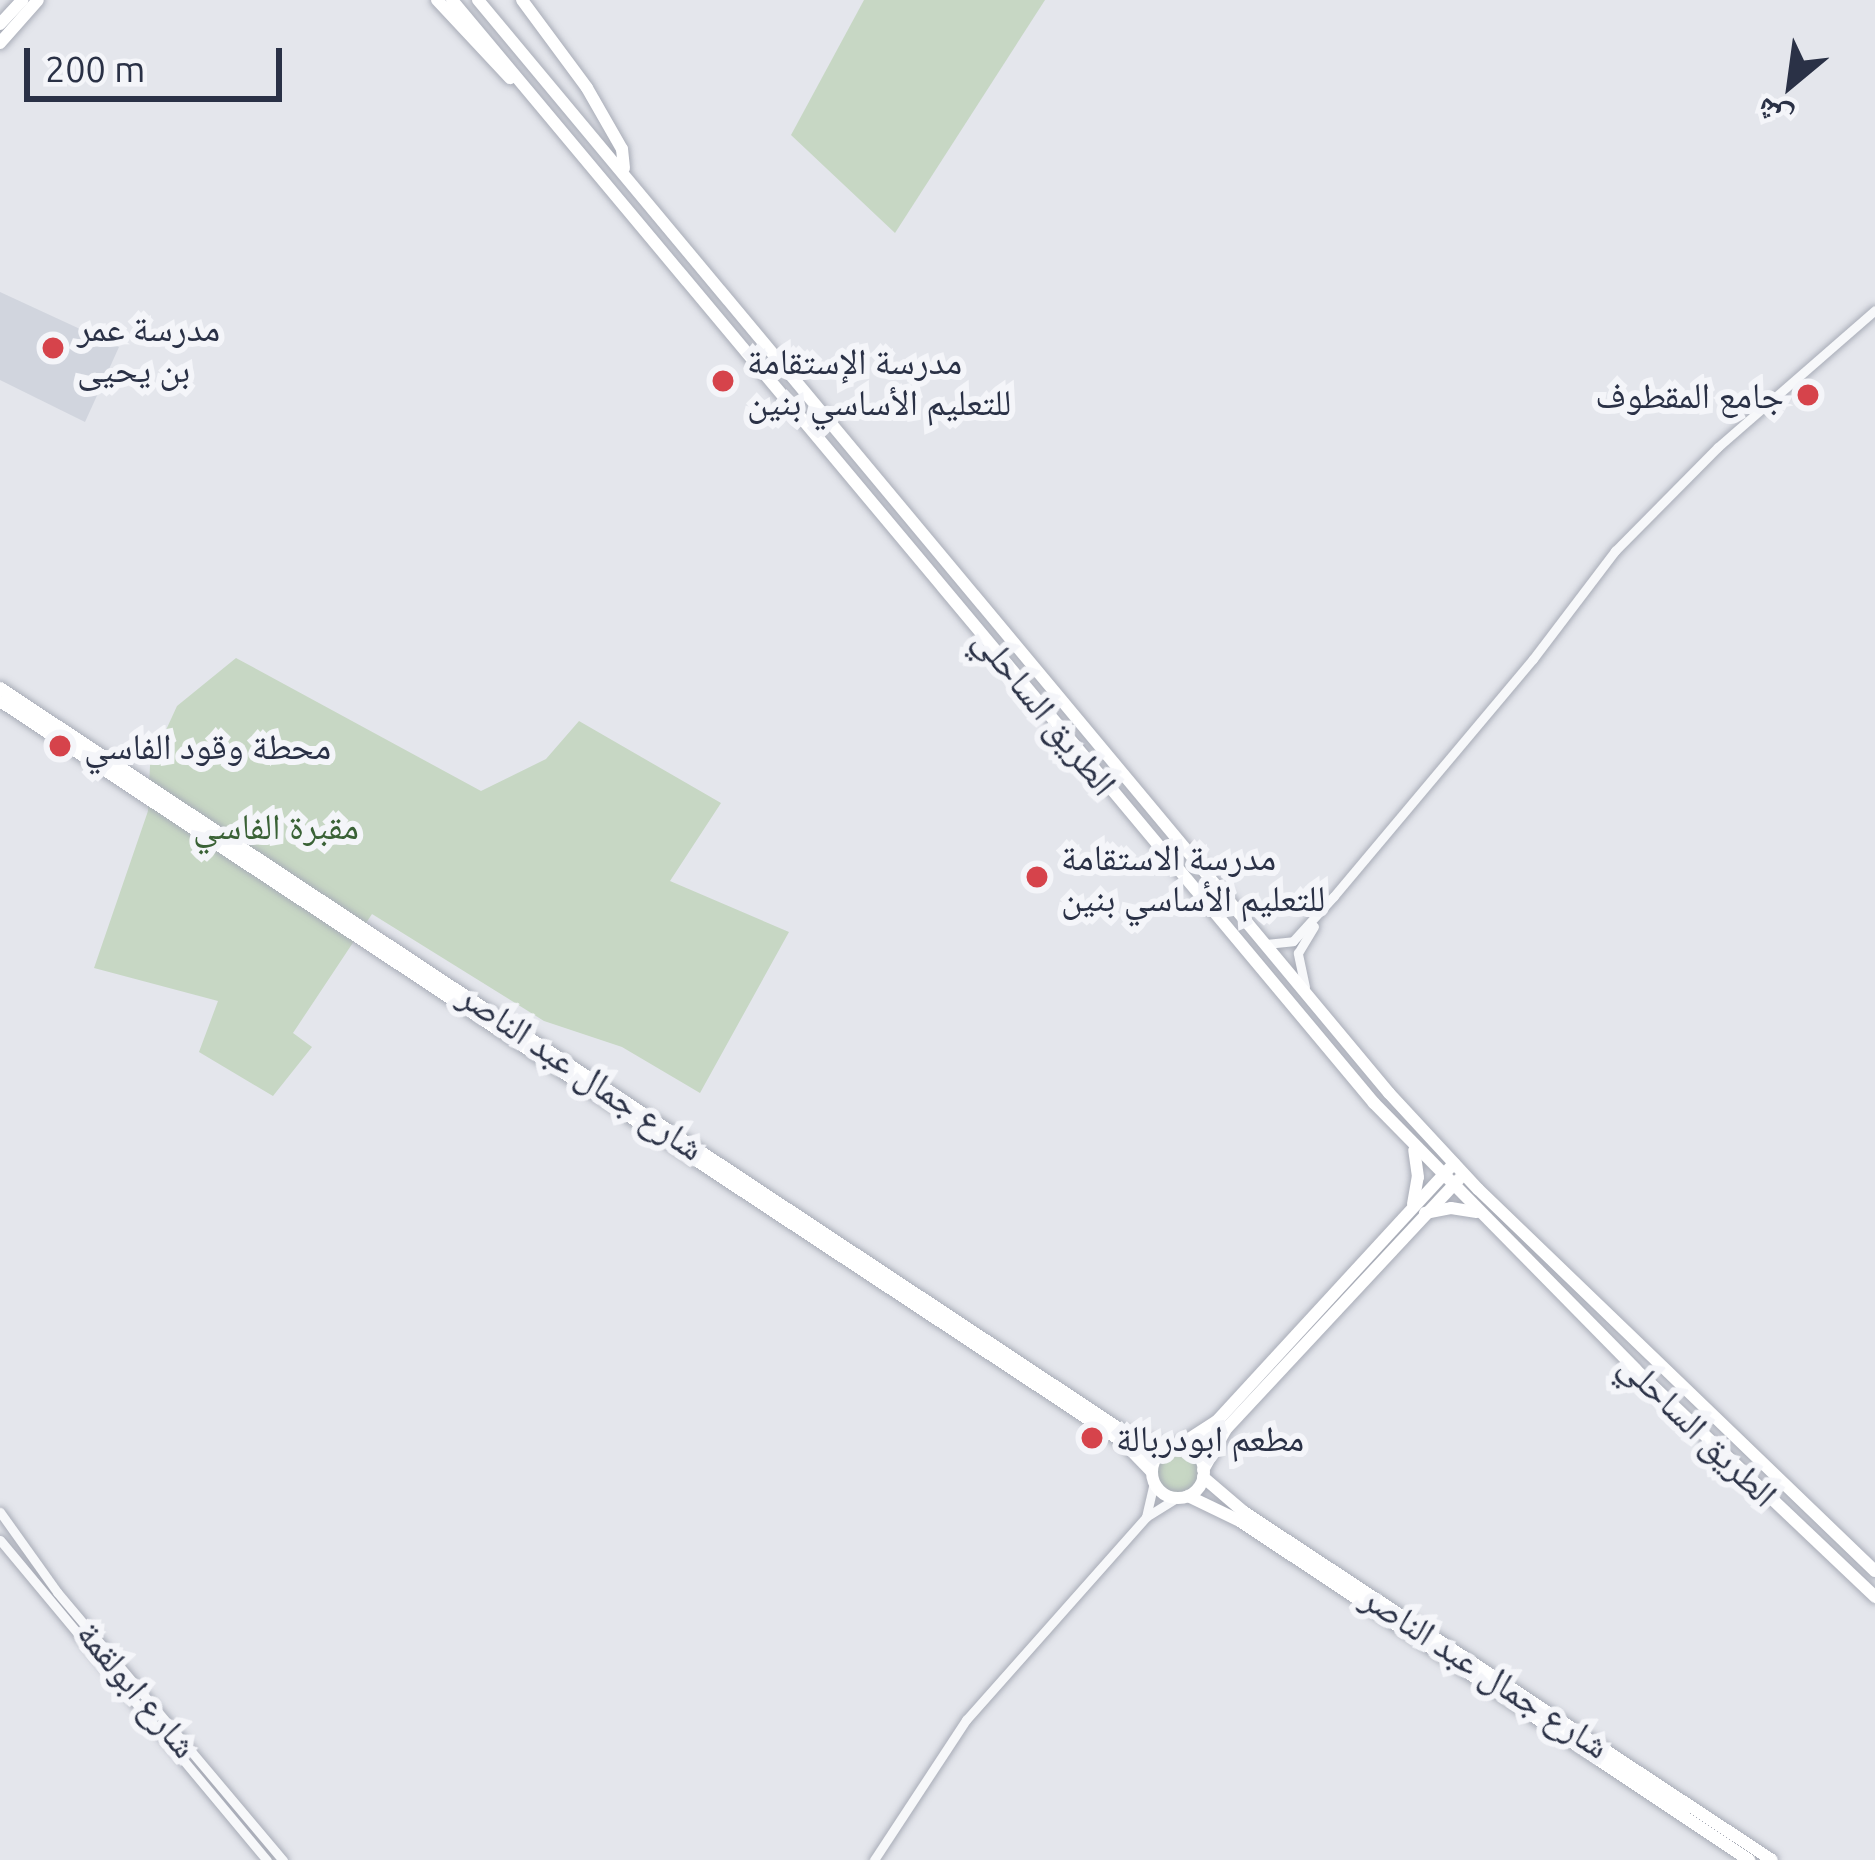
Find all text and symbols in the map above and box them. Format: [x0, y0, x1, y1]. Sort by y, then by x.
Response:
scale bar [30, 24, 288, 98]
north arrow [1731, 24, 1851, 144]
text: 200 m [45, 48, 145, 89]
text: ش [1749, 91, 1798, 141]
place label: مدرسة عمر بن يحيى [77, 305, 220, 390]
marker: مدرسة عمر بن يحيى [40, 335, 66, 361]
place label: مدرسة اﻹستقامة للتعليم اﻷساسي بنين [747, 338, 1011, 423]
marker: مدرسة اﻹستقامة للتعليم اﻷساسي بنين [710, 368, 736, 394]
place label: جامع المقطوف [1595, 373, 1784, 417]
marker: جامع المقطوف [1795, 382, 1821, 408]
street label: الطريق الساحلي [965, 619, 1127, 803]
place label: محطة وقود الفاسي [84, 724, 331, 768]
marker: محطة وقود الفاسي [47, 733, 73, 759]
park label: مقبرة الفاسي [193, 804, 359, 848]
place label: مدرسة الاستقامة للتعليم الأساسي بنين [1061, 834, 1325, 919]
marker: مدرسة الاستقامة للتعليم الأساسي بنين [1024, 864, 1050, 890]
street label: شارع جمال عبد الناصر [451, 973, 713, 1169]
street label: الطريق الساحلي [1611, 1343, 1787, 1515]
place label: مطعم ابودربالة [1116, 1416, 1304, 1460]
marker: مطعم ابودربالة [1079, 1425, 1105, 1451]
street label: شارع جمال عبد الناصر [1354, 1575, 1618, 1767]
street label: شارع ابولقمة [69, 1612, 207, 1766]

